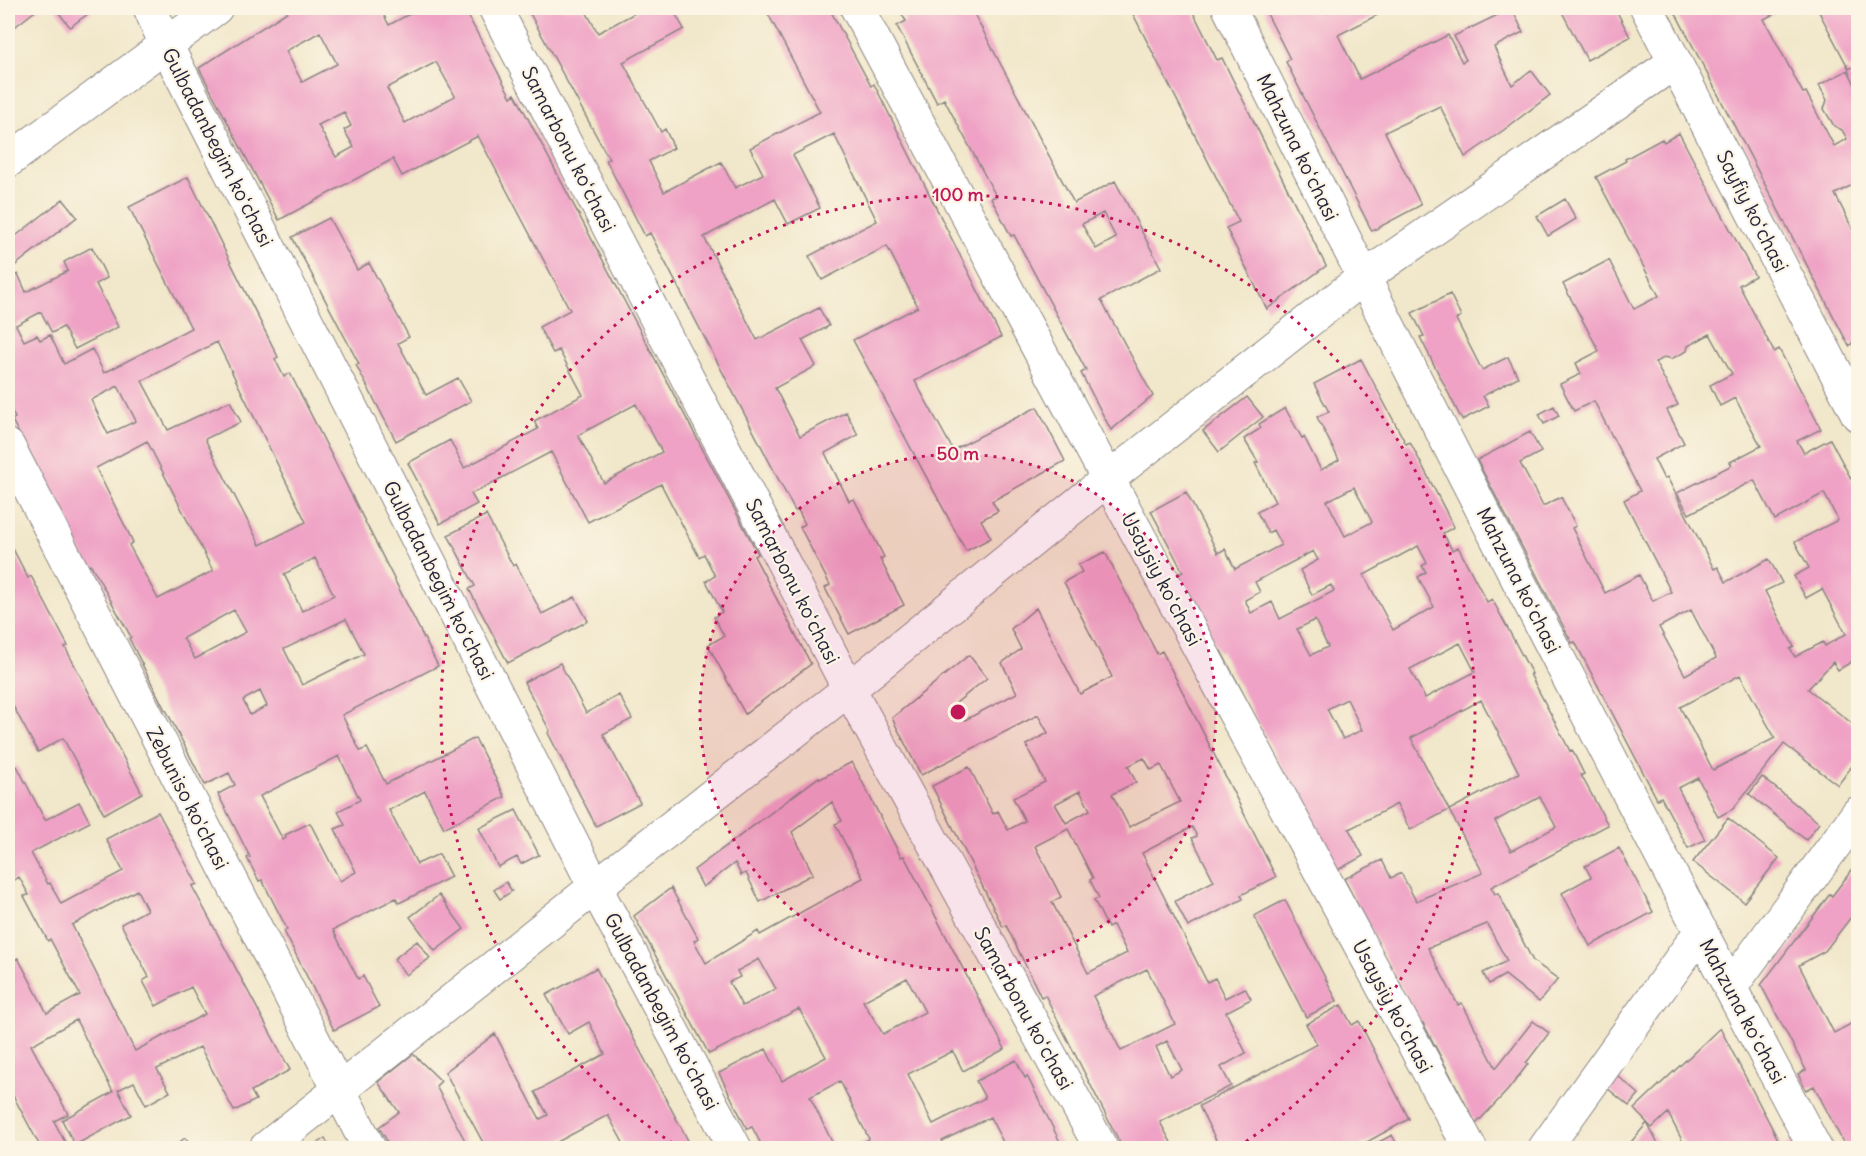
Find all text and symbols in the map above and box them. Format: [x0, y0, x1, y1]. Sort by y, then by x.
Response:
street label: Gulbadanbegim koʻchasi [157, 43, 279, 251]
street label: Samarbonu koʻchasi [516, 62, 622, 236]
street label: Mahzuna koʻchasi [1252, 69, 1344, 225]
street label: Sayfiy koʻchasi [1712, 146, 1794, 276]
text: 100 m [933, 183, 984, 206]
text: 50 m [937, 442, 979, 465]
street label: Gulbadanbegim koʻchasi [378, 476, 500, 684]
street label: Samarbonu koʻchasi [740, 494, 846, 668]
street label: Mahzuna koʻchasi [1471, 503, 1567, 657]
street label: Usaysiy koʻchasi [1116, 508, 1208, 650]
centre of rings [948, 702, 968, 722]
street label: Zebuniso ko'chasi [141, 723, 235, 873]
street label: Gulbadanbegim koʻchasi [599, 908, 725, 1114]
street label: Samarbonu koʻchasi [969, 922, 1079, 1094]
street label: Mahzuna koʻchasi [1694, 934, 1792, 1088]
street label: Usaysiy koʻchasi [1347, 935, 1439, 1077]

